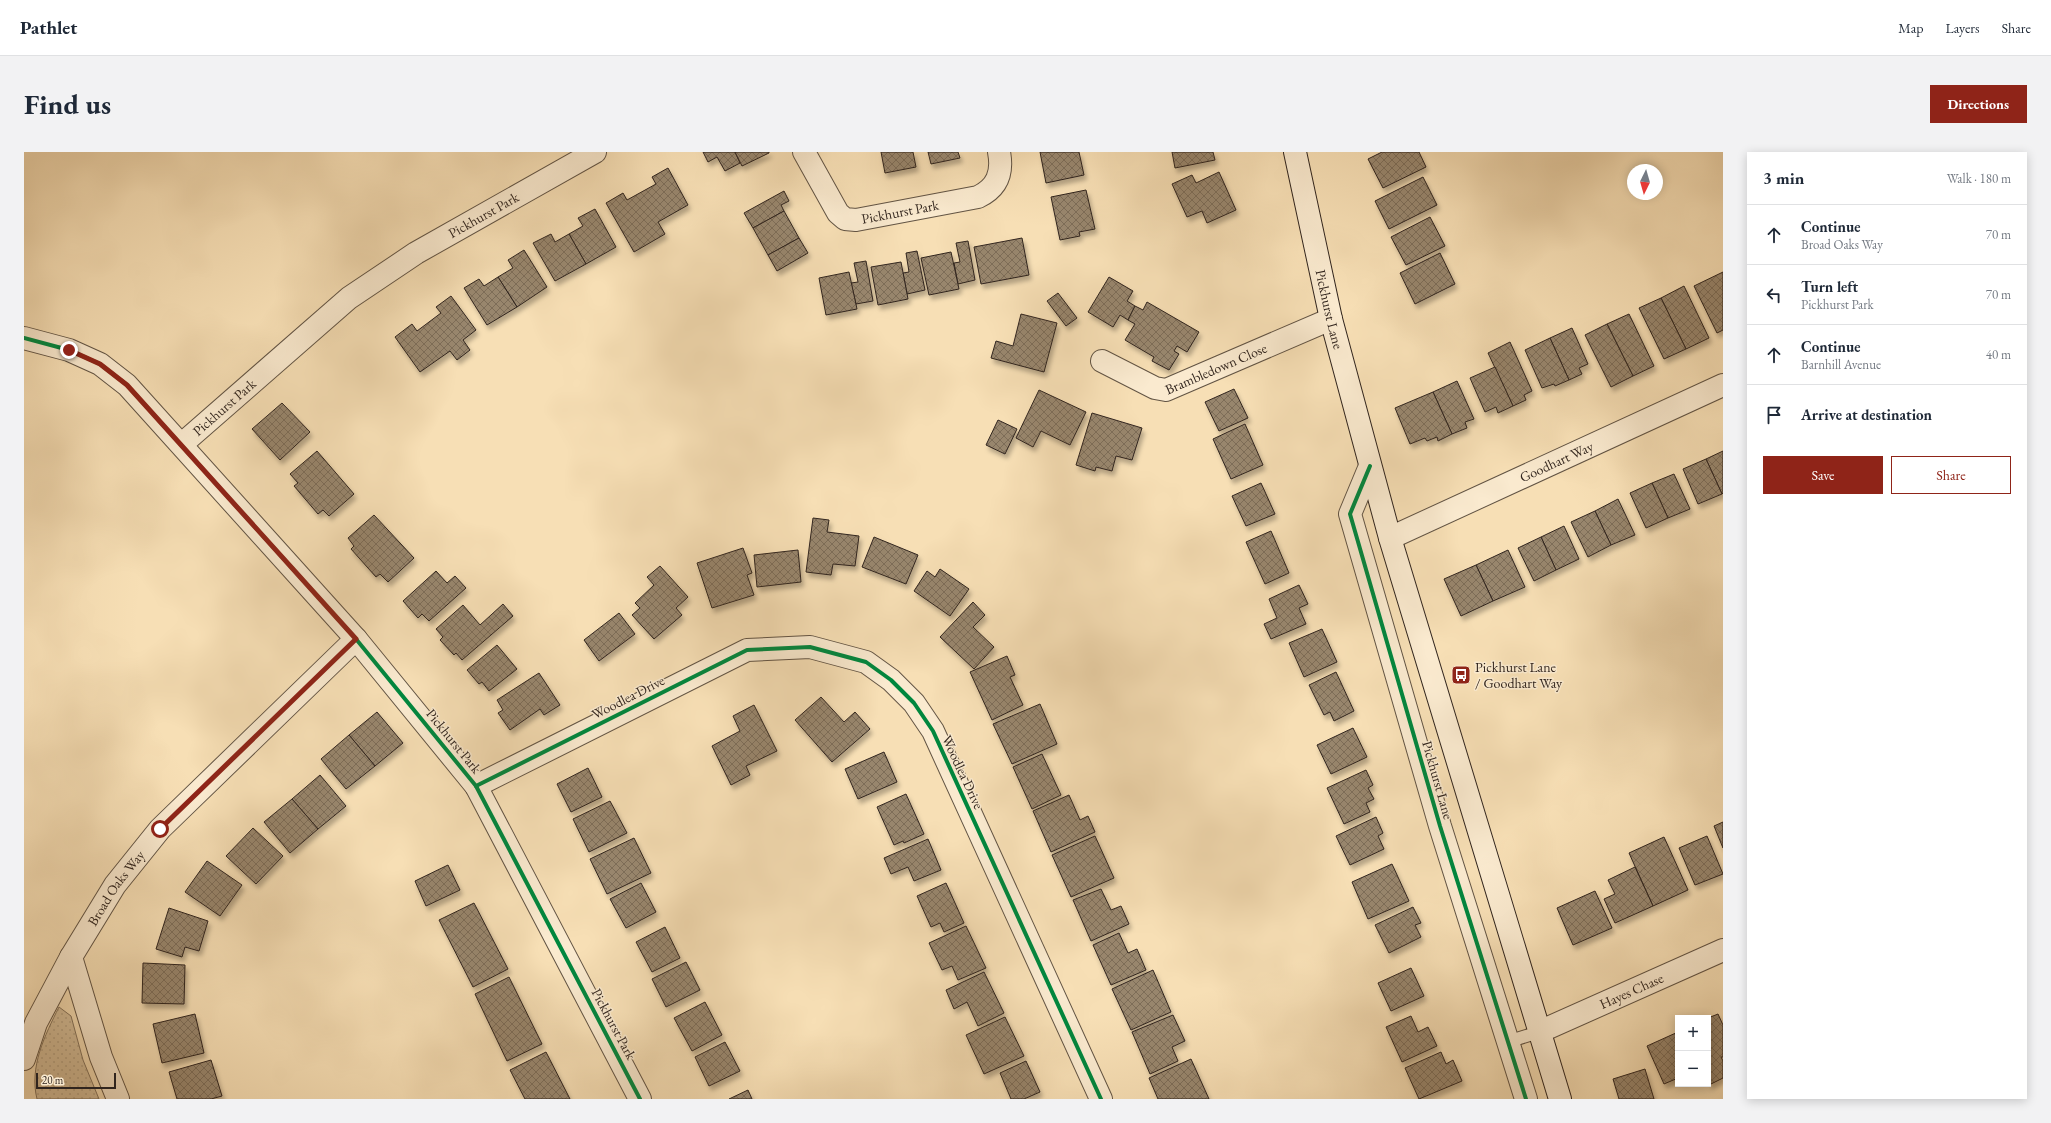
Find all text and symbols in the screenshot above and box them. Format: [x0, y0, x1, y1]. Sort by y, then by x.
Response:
text: Pathlet [20, 15, 77, 40]
text: Map [1898, 19, 1923, 37]
text: Layers [1945, 19, 1980, 37]
text: Share [2002, 19, 2031, 37]
button: Directions [1930, 85, 2027, 123]
text: Find us [24, 86, 111, 122]
north arrow [1627, 164, 1663, 200]
text: 3 min [1763, 167, 1804, 189]
text: Walk · 180 m [1947, 170, 2011, 187]
street label: Pickhurst Park [445, 188, 522, 242]
street label: Pickhurst Park [860, 195, 941, 228]
text: Continue [1801, 217, 1861, 236]
icon: ahead [1763, 224, 1785, 246]
text: 70 m [1986, 226, 2011, 243]
text: Broad Oaks Way [1801, 236, 1883, 253]
street label: Pickhurst Lane [1312, 268, 1348, 352]
text: Turn left [1801, 277, 1858, 296]
icon: left [1763, 284, 1785, 306]
text: 70 m [1986, 286, 2011, 303]
text: Pickhurst Park [1801, 296, 1874, 313]
text: Continue [1801, 337, 1861, 356]
street label: Brambledown Close [1162, 339, 1270, 398]
route end [60, 341, 78, 359]
icon: ahead [1763, 344, 1785, 366]
text: 40 m [1986, 346, 2011, 363]
text: Barnhill Avenue [1801, 356, 1881, 373]
street label: Pickhurst Park [189, 374, 260, 440]
icon: arrive [1763, 404, 1785, 426]
text: Arrive at destination [1801, 405, 1932, 424]
street label: Goodhart Way [1517, 437, 1597, 486]
button: Save [1763, 456, 1883, 494]
button: Share [1891, 456, 2011, 494]
place label: Pickhurst Lane / Goodhart Way [1475, 658, 1563, 692]
bus stop icon: Pickhurst Lane / Goodhart Way [1450, 664, 1472, 686]
street label: Woodlea Drive [589, 671, 668, 723]
street label: Pickhurst Park [422, 705, 486, 777]
street label: Woodlea Drive [938, 732, 988, 812]
street label: Pickhurst Lane [1418, 739, 1458, 822]
route start [151, 820, 169, 838]
street label: Broad Oaks Way [83, 846, 149, 929]
street label: Hayes Chase [1596, 969, 1667, 1013]
street label: Pickhurst Park [588, 985, 641, 1063]
map controls [1675, 1015, 1711, 1087]
button: + [1675, 1015, 1711, 1051]
button: − [1675, 1051, 1711, 1087]
scale bar [36, 1071, 116, 1090]
text: 20 m [42, 1073, 63, 1087]

